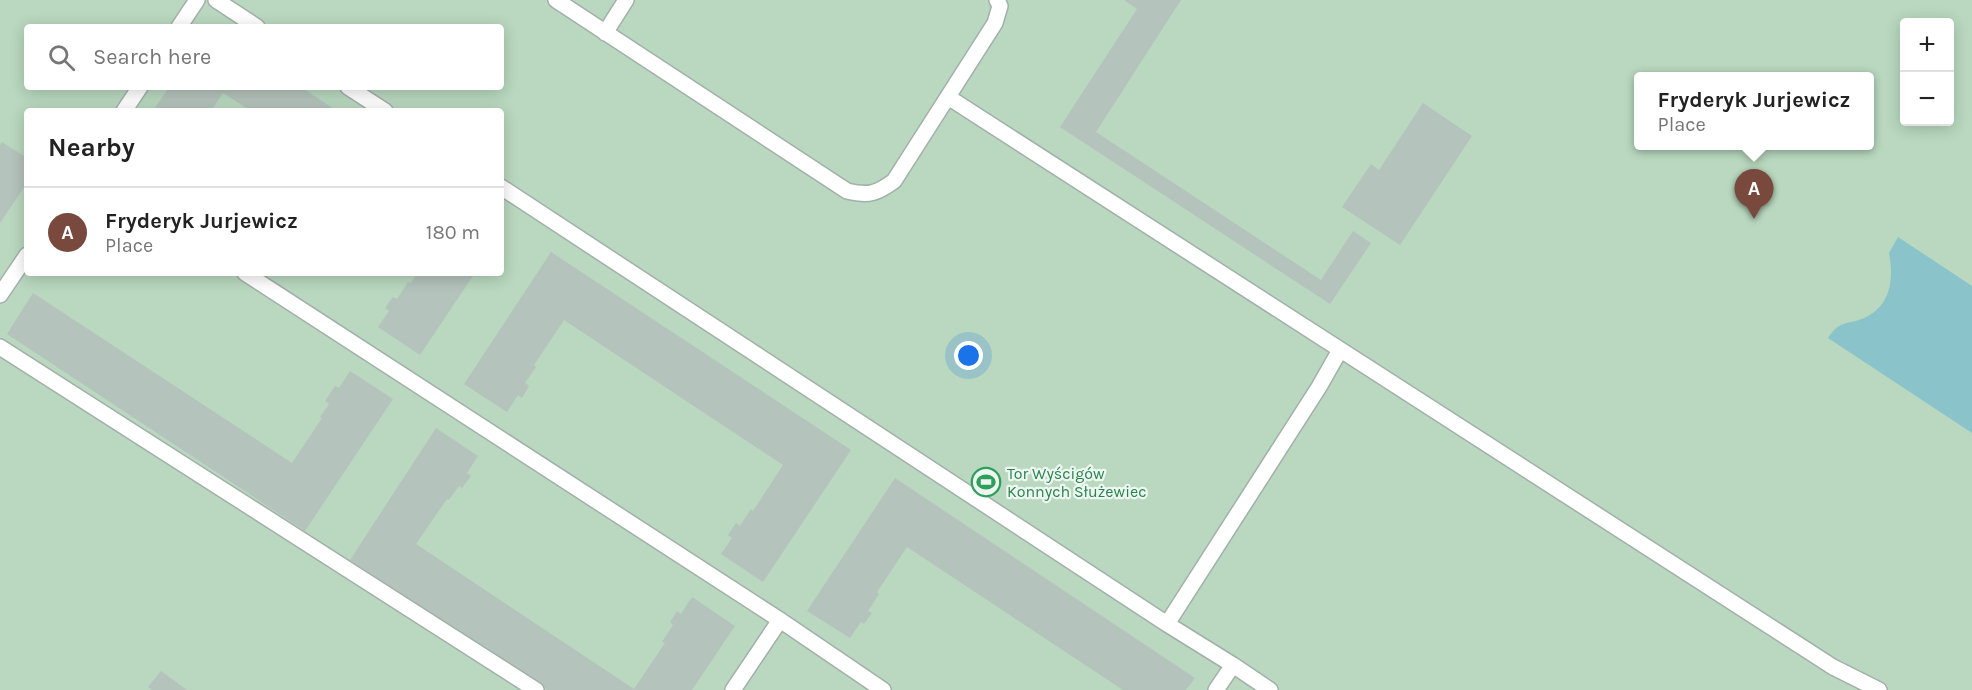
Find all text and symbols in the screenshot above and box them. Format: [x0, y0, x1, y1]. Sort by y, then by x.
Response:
map controls [1900, 18, 1954, 126]
button: + [1900, 18, 1954, 72]
search box [24, 24, 504, 90]
icon: search [45, 41, 78, 74]
text: Search here [93, 44, 211, 70]
popup [1634, 72, 1874, 150]
button: − [1900, 72, 1954, 126]
text: Fryderyk Jurjewicz [1658, 87, 1850, 113]
text: Place [1658, 113, 1706, 136]
text: Nearby [48, 132, 135, 163]
pin: A [1734, 170, 1774, 219]
text: Fryderyk Jurjewicz [105, 208, 298, 234]
text: A [61, 221, 74, 244]
text: 180 m [426, 221, 480, 244]
text: Place [105, 234, 153, 257]
your location [954, 341, 983, 370]
place label: Tor Wyścigów Konnych Służewiec [1007, 464, 1146, 501]
sports icon: Tor Wyścigów Konnych Służewiec [970, 466, 1002, 498]

